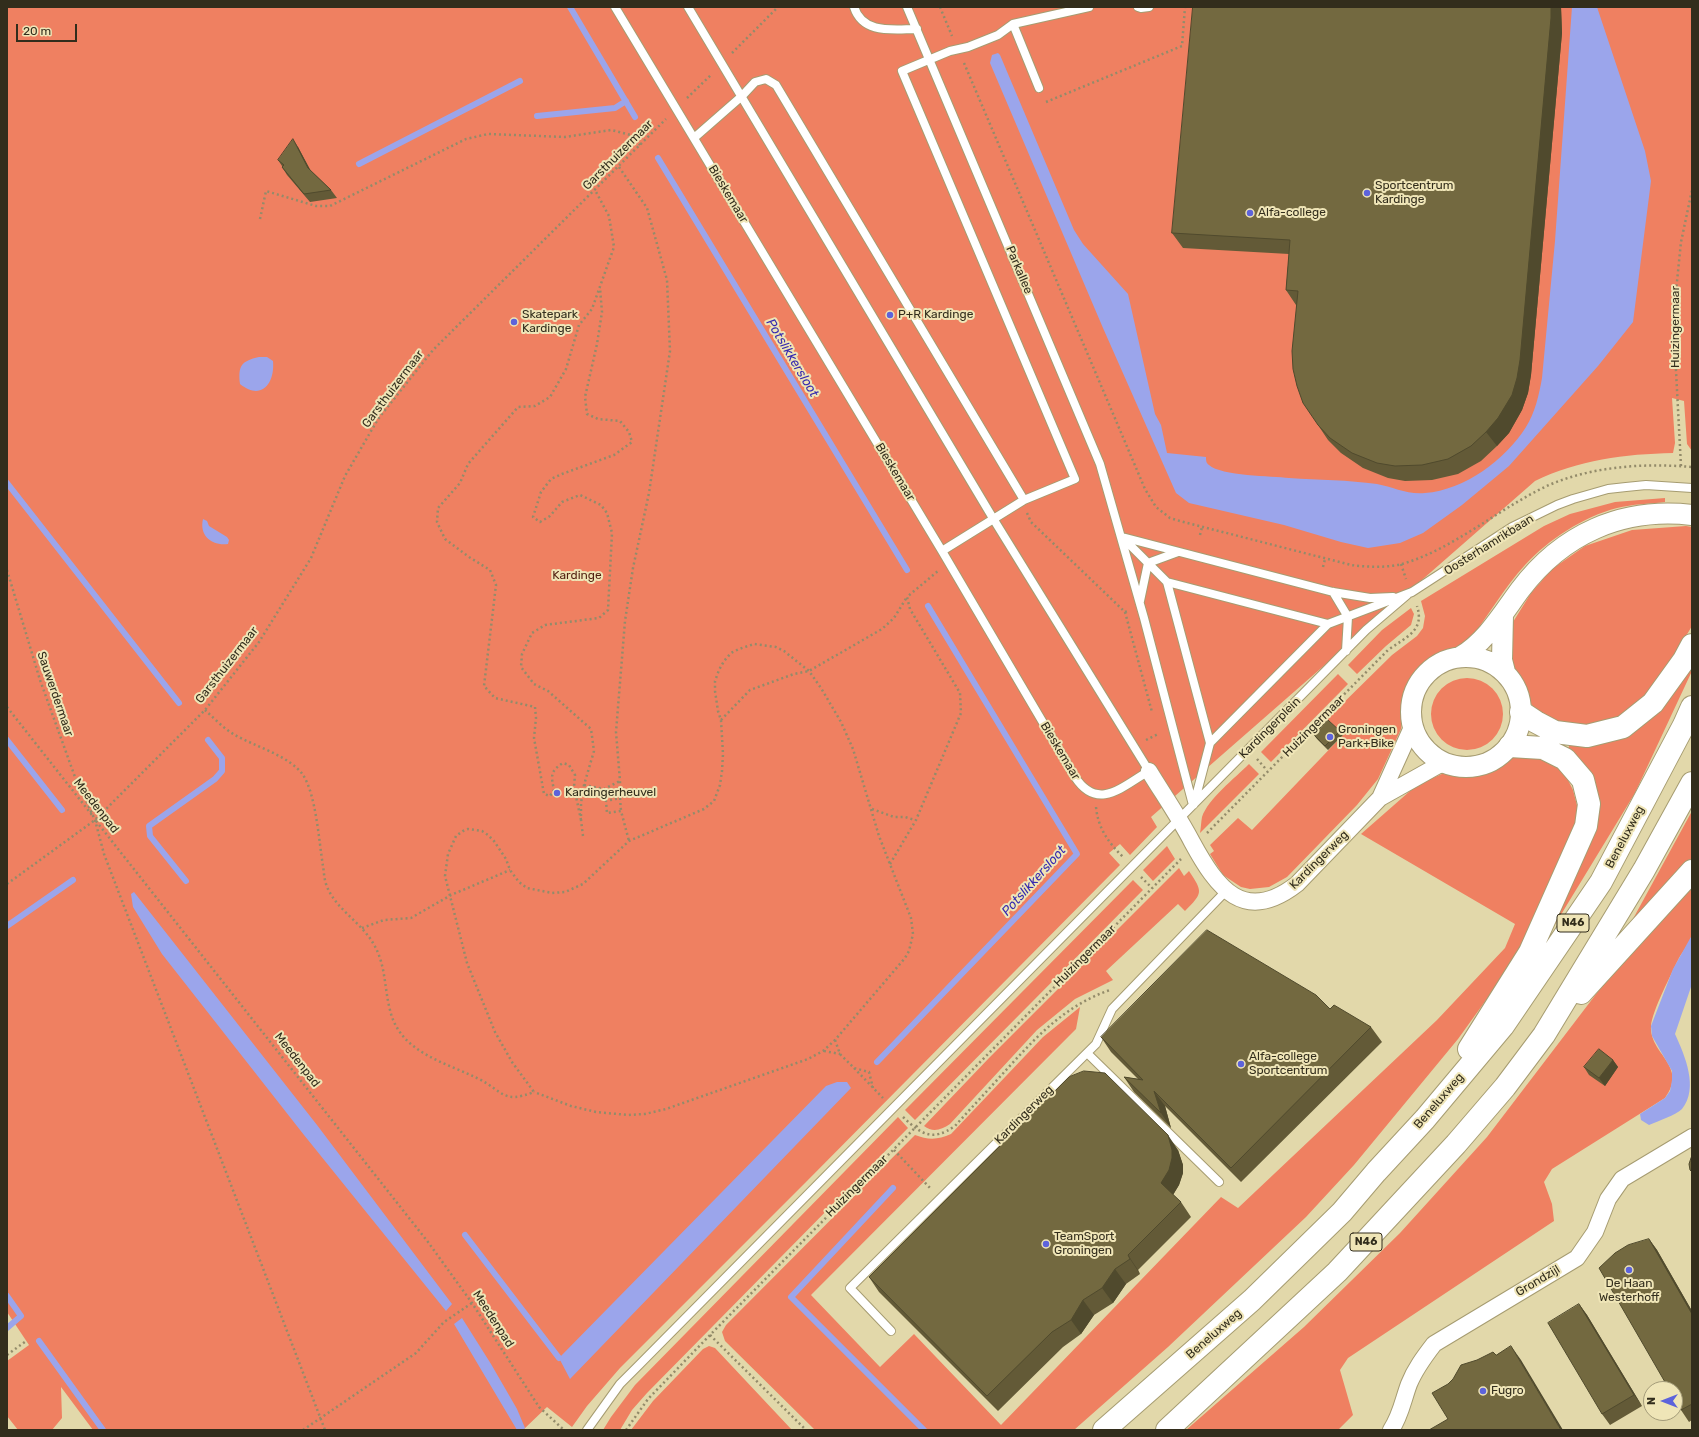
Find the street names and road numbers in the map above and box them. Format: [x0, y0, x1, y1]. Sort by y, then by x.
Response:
street label: Garsthuizermaar [580, 117, 656, 193]
street label: Bieskemaar [705, 162, 751, 226]
street label: Parkallee [1002, 244, 1036, 296]
street label: Huizingermaar [1669, 286, 1683, 368]
street label: Garsthuizermaar [359, 347, 427, 431]
street label: Bieskemaar [872, 440, 918, 504]
street label: Oosterhamrikbaan [1442, 512, 1536, 578]
street label: Garsthuizermaar [193, 624, 261, 706]
street label: Sauwerdermaar [34, 650, 76, 738]
street label: Huizingermaar [1280, 692, 1348, 760]
street label: Kardingerplein [1236, 694, 1304, 762]
street label: Bieskemaar [1037, 719, 1083, 783]
street label: Meedenpad [70, 776, 122, 836]
street label: Beneluxweg [1603, 803, 1647, 871]
street label: Kardingerweg [1287, 828, 1351, 892]
road number: N46 [1557, 914, 1589, 932]
street label: Huizingermaar [1051, 922, 1119, 990]
street label: Meedenpad [271, 1030, 323, 1090]
street label: Beneluxweg [1411, 1070, 1467, 1132]
street label: Kardingerweg [992, 1083, 1056, 1147]
street label: Huizingermaar [823, 1152, 891, 1220]
road number: N46 [1350, 1233, 1382, 1251]
street label: Grondzijl [1513, 1262, 1563, 1300]
street label: Meedenpad [469, 1288, 517, 1350]
street label: Beneluxweg [1183, 1306, 1245, 1362]

